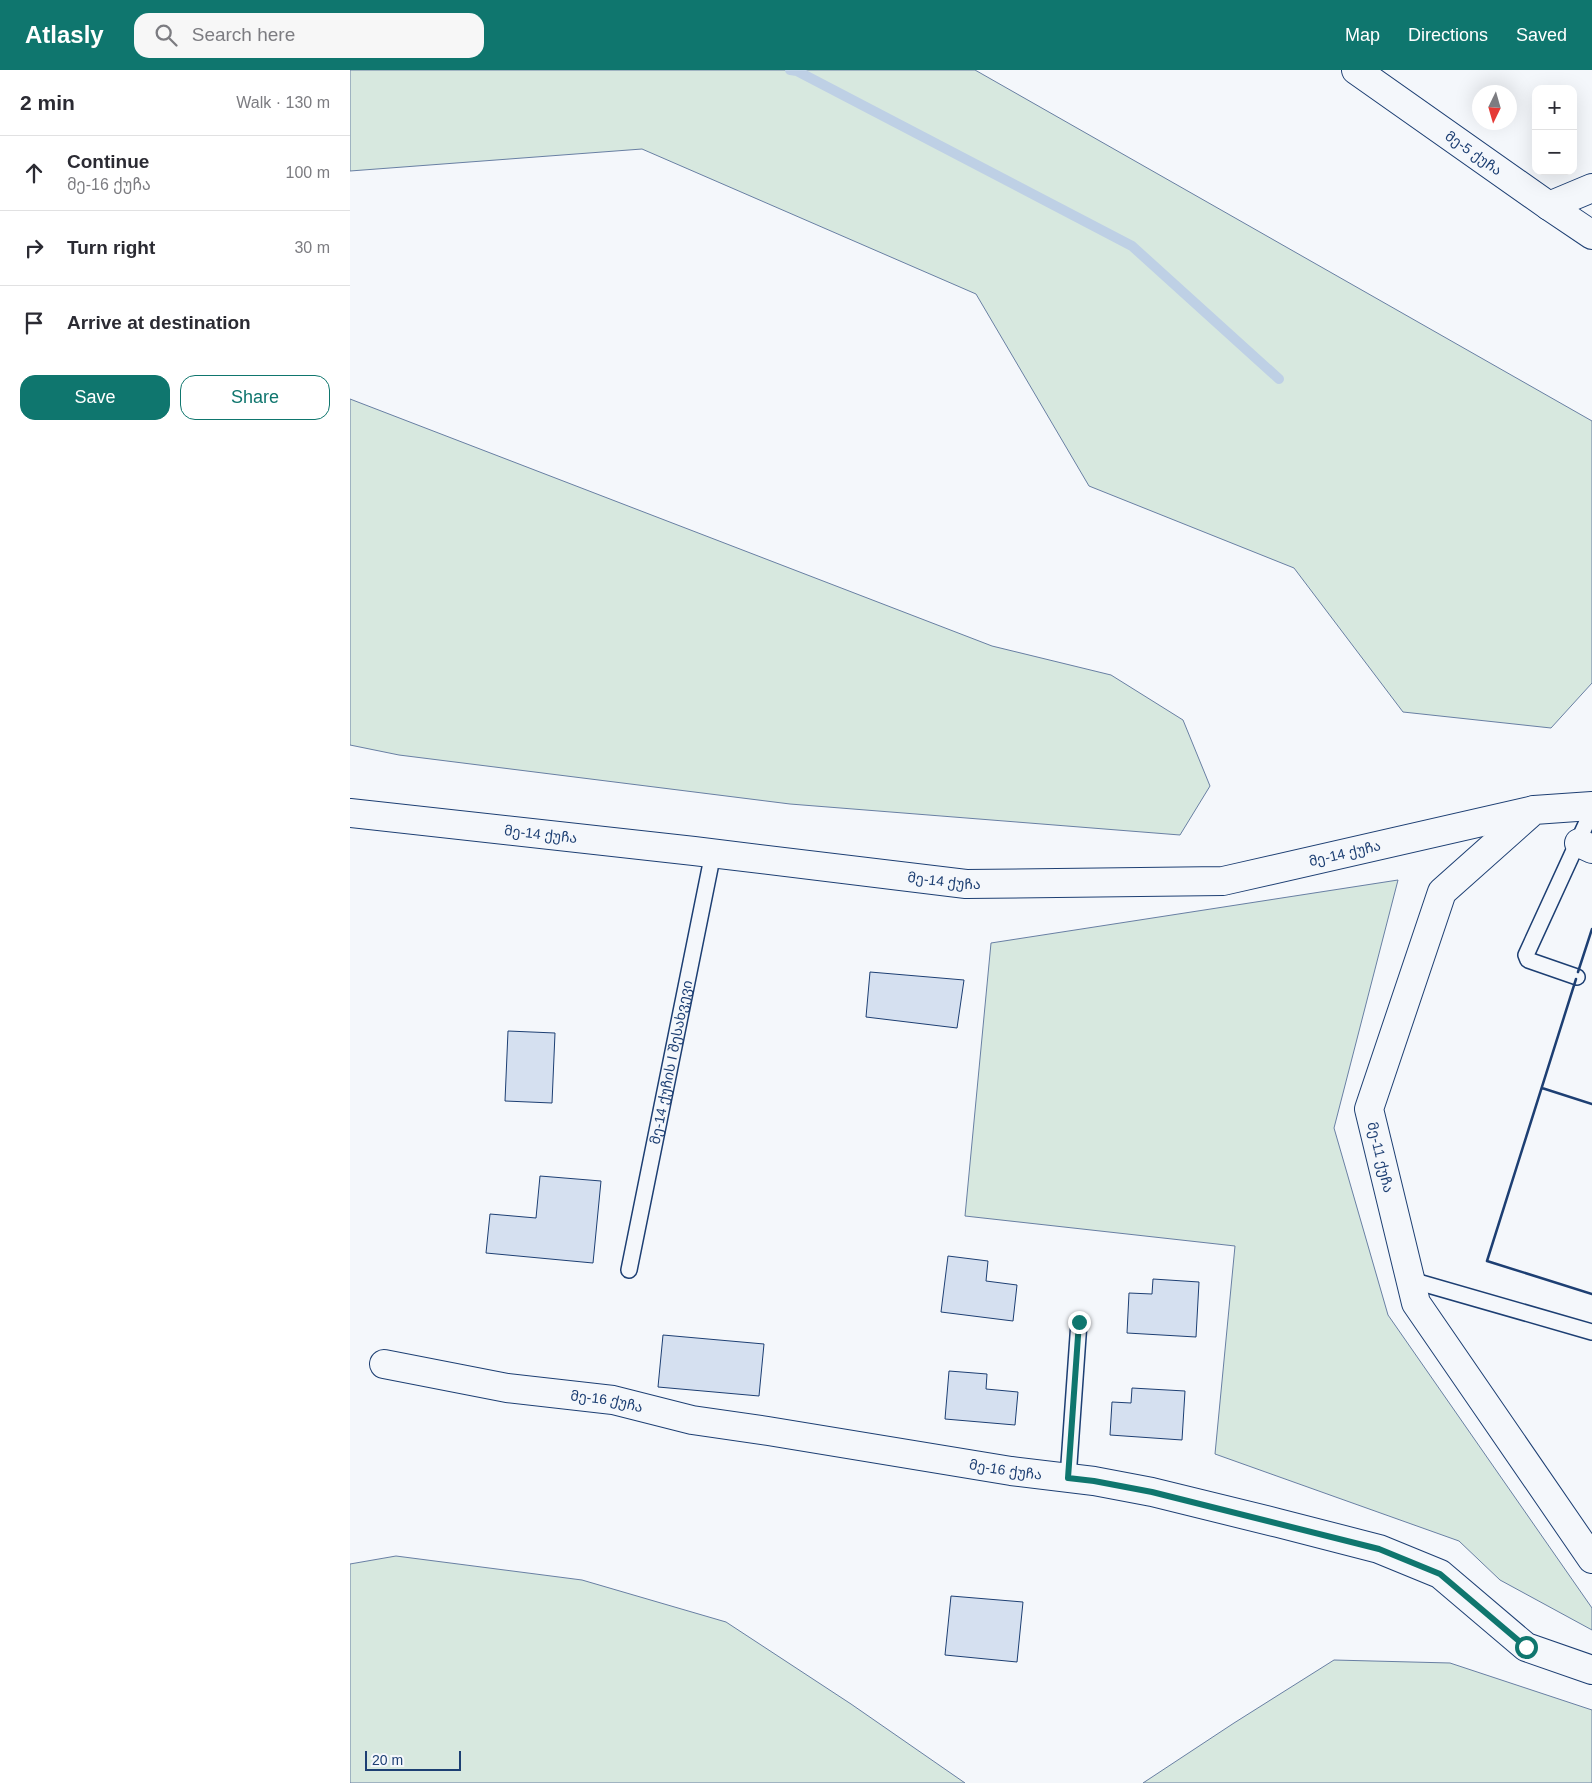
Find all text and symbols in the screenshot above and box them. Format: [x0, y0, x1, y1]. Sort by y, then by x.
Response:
search box [134, 13, 484, 58]
text: Atlasly [25, 21, 104, 48]
icon: search [152, 21, 180, 49]
text: Search here [192, 24, 295, 45]
text: Map [1345, 25, 1380, 45]
text: Directions [1408, 25, 1488, 45]
text: Saved [1516, 25, 1567, 45]
north arrow [1472, 85, 1517, 130]
map controls [1532, 85, 1577, 175]
button: + [1532, 85, 1577, 130]
text: 2 min [20, 91, 75, 114]
text: Walk · 130 m [236, 94, 330, 111]
street label: მე-5 ქუჩა [1442, 128, 1505, 178]
button: − [1532, 130, 1577, 175]
text: Continue [67, 151, 149, 172]
icon: ahead [20, 159, 48, 187]
text: 100 m [286, 164, 330, 181]
text: მე-16 ქუჩა [67, 176, 151, 193]
icon: right [20, 234, 48, 262]
text: Turn right [67, 237, 155, 258]
text: 30 m [294, 239, 330, 256]
icon: arrive [20, 309, 48, 337]
text: Arrive at destination [67, 312, 251, 333]
button: Save [20, 375, 170, 420]
button: Share [180, 375, 330, 420]
street label: მე-14 ქუჩა [504, 822, 578, 846]
street label: მე-14 ქუჩა [1307, 837, 1382, 869]
street label: მე-14 ქუჩა [907, 869, 981, 893]
street label: მე-14 ქუჩის I შესახვევი [647, 979, 695, 1146]
street label: მე-11 ქუჩა [1364, 1120, 1397, 1194]
route end [1068, 1311, 1091, 1334]
street label: მე-16 ქუჩა [570, 1387, 645, 1415]
street label: მე-16 ქუჩა [968, 1456, 1043, 1483]
route start [1515, 1636, 1538, 1659]
scale bar [365, 1748, 461, 1771]
text: 20 m [372, 1752, 403, 1768]

